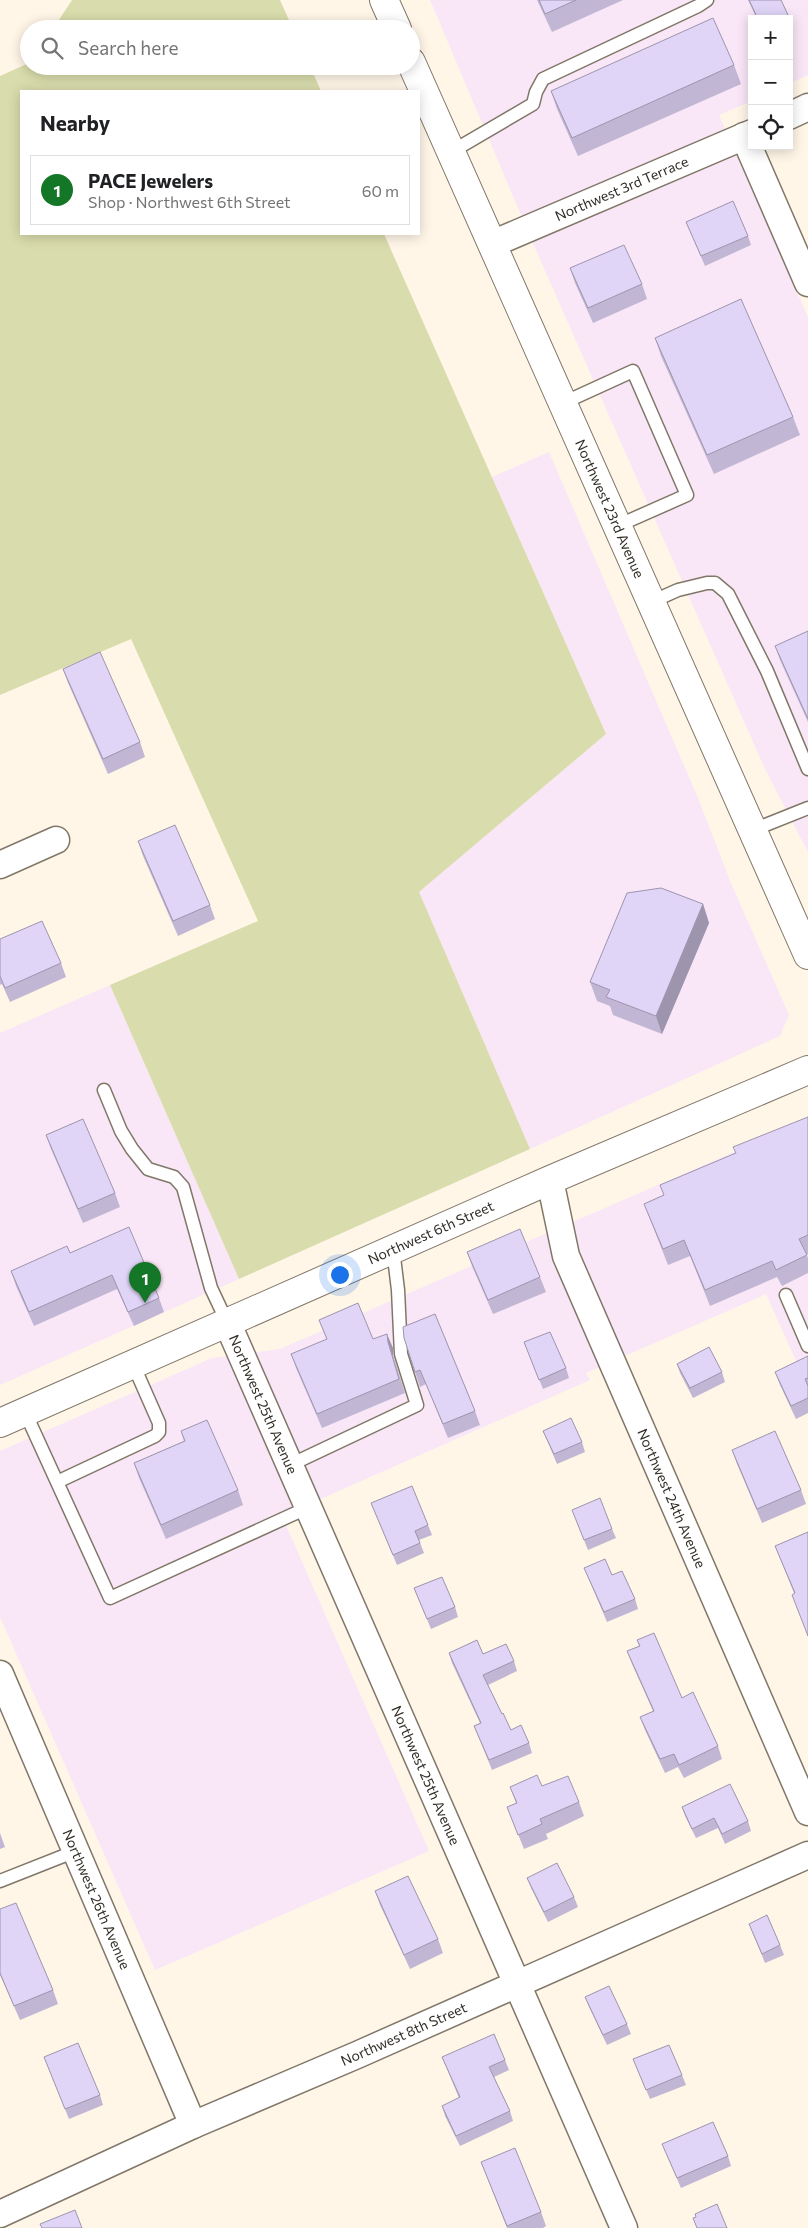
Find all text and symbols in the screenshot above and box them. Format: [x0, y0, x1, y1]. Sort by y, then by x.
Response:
map controls [748, 15, 793, 150]
button: + [748, 15, 793, 60]
search box [20, 20, 420, 75]
icon: search [38, 34, 66, 62]
text: Search here [78, 36, 178, 59]
button: − [748, 60, 793, 105]
button: locate [748, 105, 793, 150]
text: Nearby [40, 110, 110, 135]
street label: Northwest 3rd Terrace [552, 152, 691, 224]
text: PACE Jewelers [88, 169, 213, 192]
text: 1 [53, 181, 61, 200]
text: 60 m [362, 181, 399, 200]
text: Shop · Northwest 6th Street [88, 192, 291, 211]
street label: Northwest 23rd Avenue [572, 437, 648, 581]
street label: Northwest 6th Street [365, 1197, 496, 1267]
pin: 1 [129, 1262, 161, 1303]
your location [327, 1262, 353, 1288]
street label: Northwest 25th Avenue [226, 1332, 302, 1476]
street label: Northwest 24th Avenue [634, 1426, 710, 1571]
street label: Northwest 25th Avenue [388, 1703, 464, 1847]
street label: Northwest 26th Avenue [59, 1826, 134, 1972]
street label: Northwest 8th Street [338, 1998, 469, 2069]

